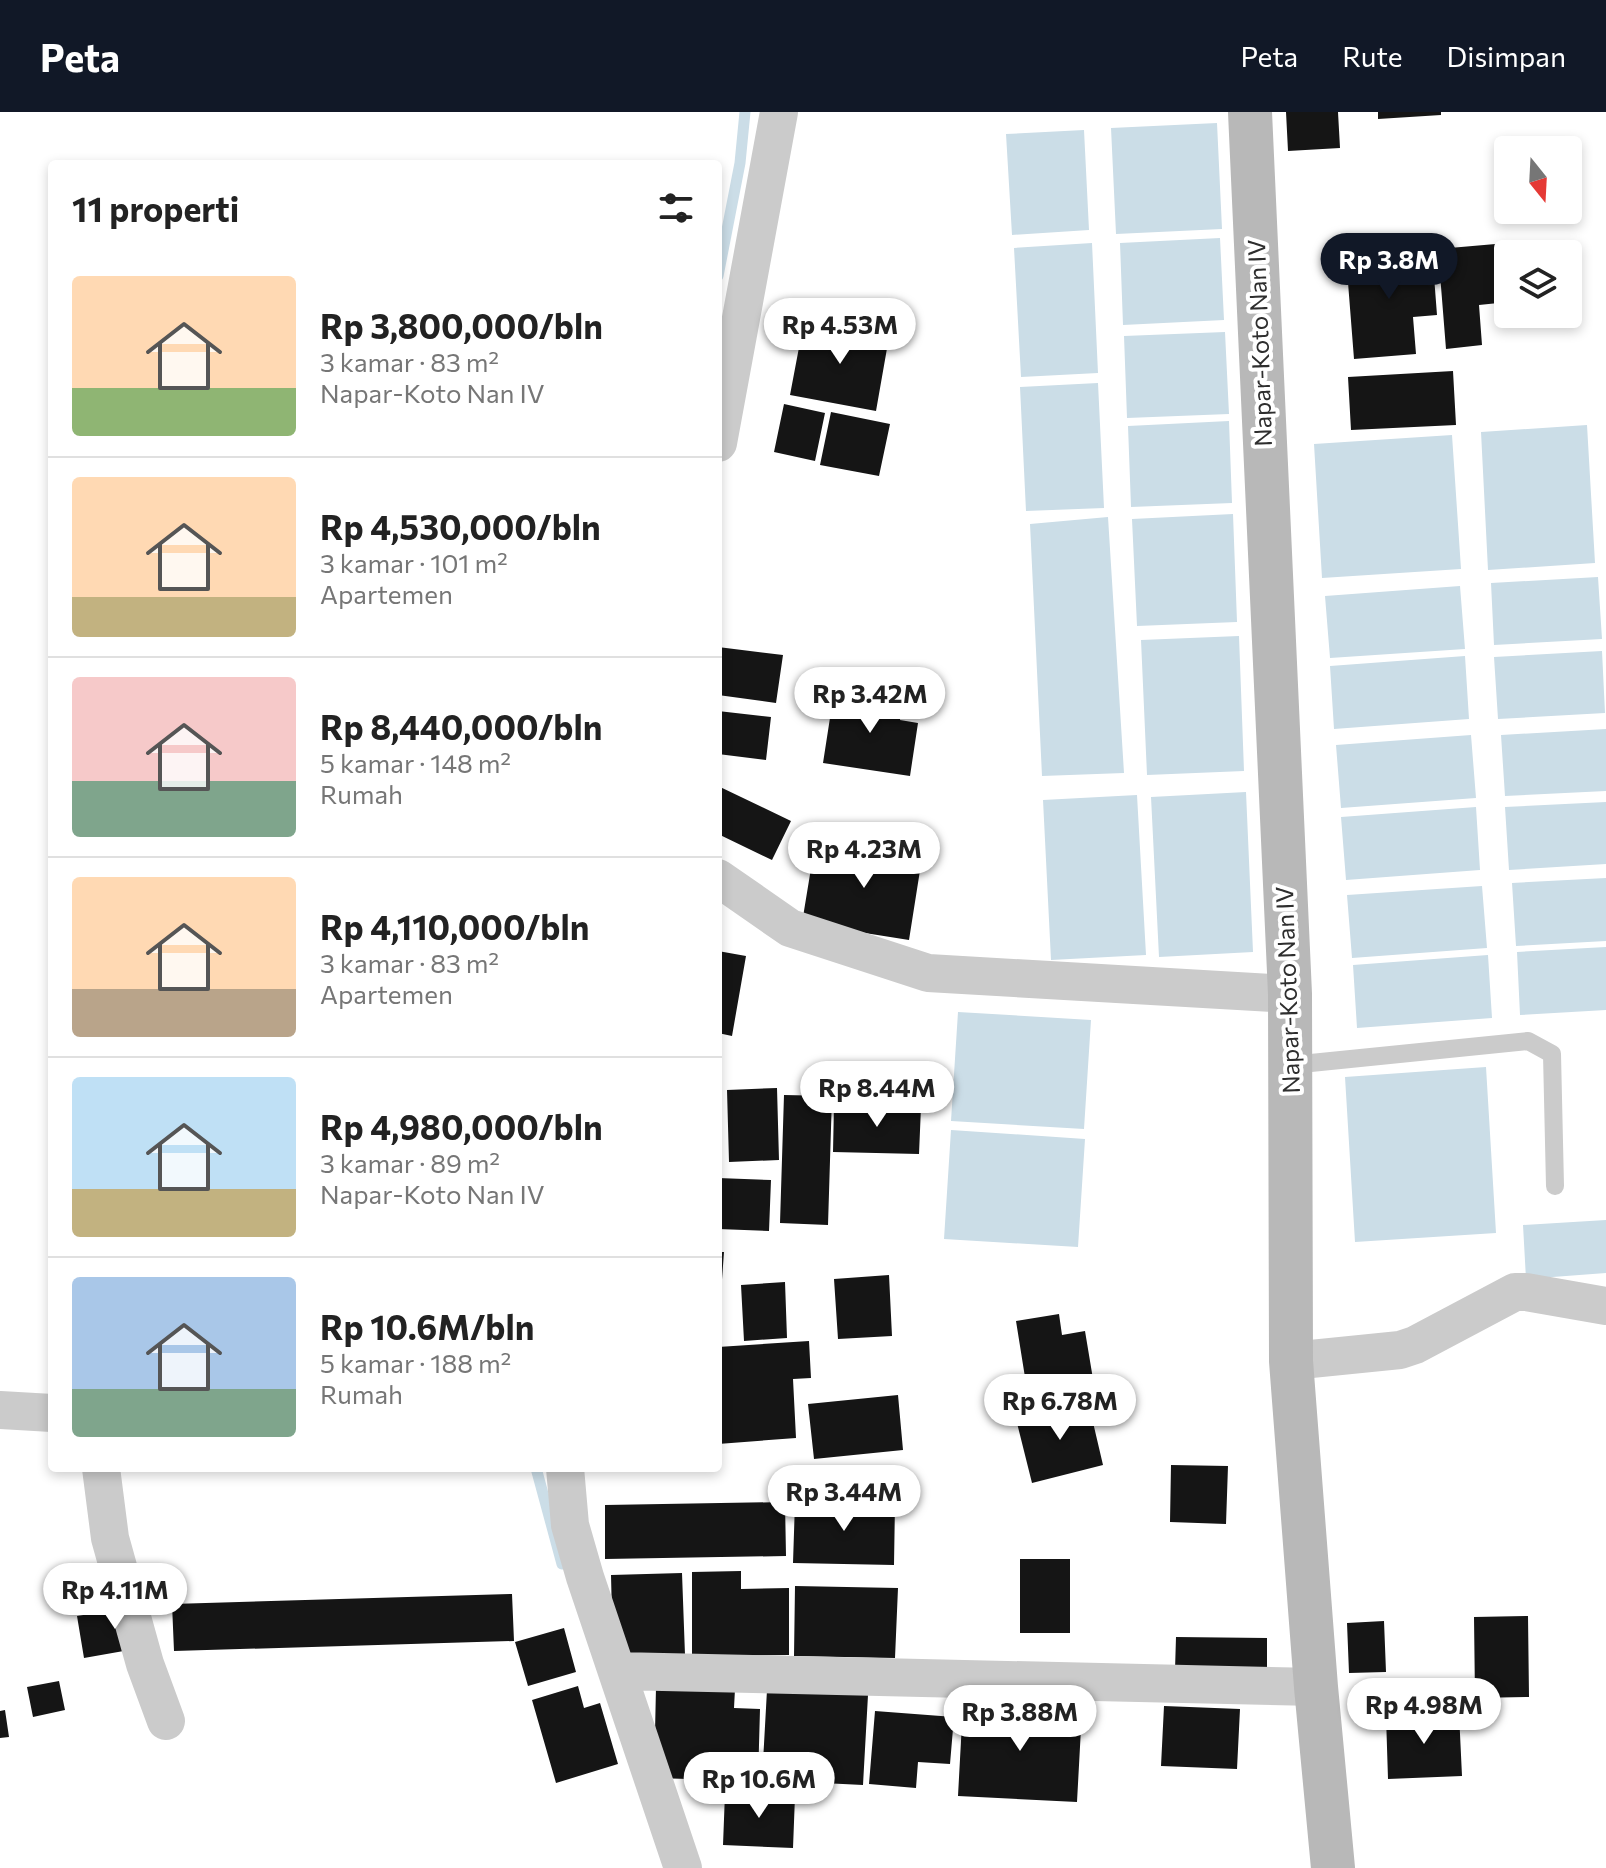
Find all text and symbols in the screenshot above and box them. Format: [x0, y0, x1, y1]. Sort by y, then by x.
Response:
text: Peta [40, 33, 120, 80]
text: Peta [1240, 39, 1298, 73]
text: Rute [1342, 39, 1403, 73]
text: Disimpan [1447, 39, 1566, 73]
north arrow [1494, 136, 1582, 224]
map controls [1494, 136, 1582, 328]
icon: filters [654, 186, 698, 230]
text: 11 properti [72, 187, 239, 229]
pin: Rp 3.8M [1315, 233, 1463, 301]
street label: Napar-Koto Nan IV [1241, 239, 1277, 447]
button: layers [1494, 240, 1582, 328]
text: Rp 3.8M [1339, 243, 1439, 274]
pin: Rp 4.53M [757, 298, 923, 366]
text: Rp 3,800,000/bln [320, 304, 603, 346]
icon: home [136, 308, 232, 404]
text: Rp 4.53M [782, 308, 898, 339]
text: 3 kamar · 83 m² [320, 346, 499, 377]
text: Napar-Koto Nan IV [320, 377, 545, 408]
text: Rp 4,530,000/bln [320, 505, 601, 547]
icon: home [136, 509, 232, 605]
text: 3 kamar · 101 m² [320, 547, 508, 578]
text: Apartemen [320, 578, 453, 609]
pin: Rp 3.42M [787, 667, 953, 735]
text: Rp 3.42M [812, 677, 928, 708]
text: Rp 8,440,000/bln [320, 705, 602, 747]
icon: home [136, 709, 232, 805]
text: 5 kamar · 148 m² [320, 747, 511, 778]
text: Rumah [320, 778, 403, 809]
pin: Rp 4.23M [781, 822, 947, 890]
text: Rp 4.23M [806, 832, 922, 863]
street label: Napar-Koto Nan IV [1269, 886, 1305, 1094]
text: Rp 4,110,000/bln [320, 905, 589, 947]
icon: home [136, 909, 232, 1005]
text: 3 kamar · 83 m² [320, 947, 499, 978]
text: Apartemen [320, 978, 453, 1009]
pin: Rp 8.44M [794, 1061, 960, 1129]
text: Rp 8.44M [818, 1071, 936, 1102]
text: Rp 4,980,000/bln [320, 1105, 603, 1147]
icon: home [136, 1109, 232, 1205]
text: 3 kamar · 89 m² [320, 1147, 500, 1178]
text: Napar-Koto Nan IV [320, 1178, 545, 1209]
text: Rp 10.6M/bln [320, 1305, 534, 1347]
icon: home [136, 1309, 232, 1405]
text: 5 kamar · 188 m² [320, 1347, 511, 1378]
pin: Rp 6.78M [977, 1374, 1143, 1442]
text: Rumah [320, 1378, 403, 1409]
text: Rp 6.78M [1002, 1384, 1118, 1415]
pin: Rp 3.44M [761, 1465, 927, 1533]
text: Rp 3.44M [786, 1475, 902, 1506]
pin: Rp 4.11M [32, 1563, 198, 1631]
text: Rp 4.11M [61, 1573, 169, 1604]
pin: Rp 4.98M [1341, 1678, 1507, 1746]
pin: Rp 3.88M [937, 1685, 1103, 1753]
text: Rp 4.98M [1365, 1688, 1483, 1719]
text: Rp 3.88M [962, 1695, 1078, 1726]
pin: Rp 10.6M [676, 1752, 842, 1820]
text: Rp 10.6M [702, 1762, 816, 1793]

